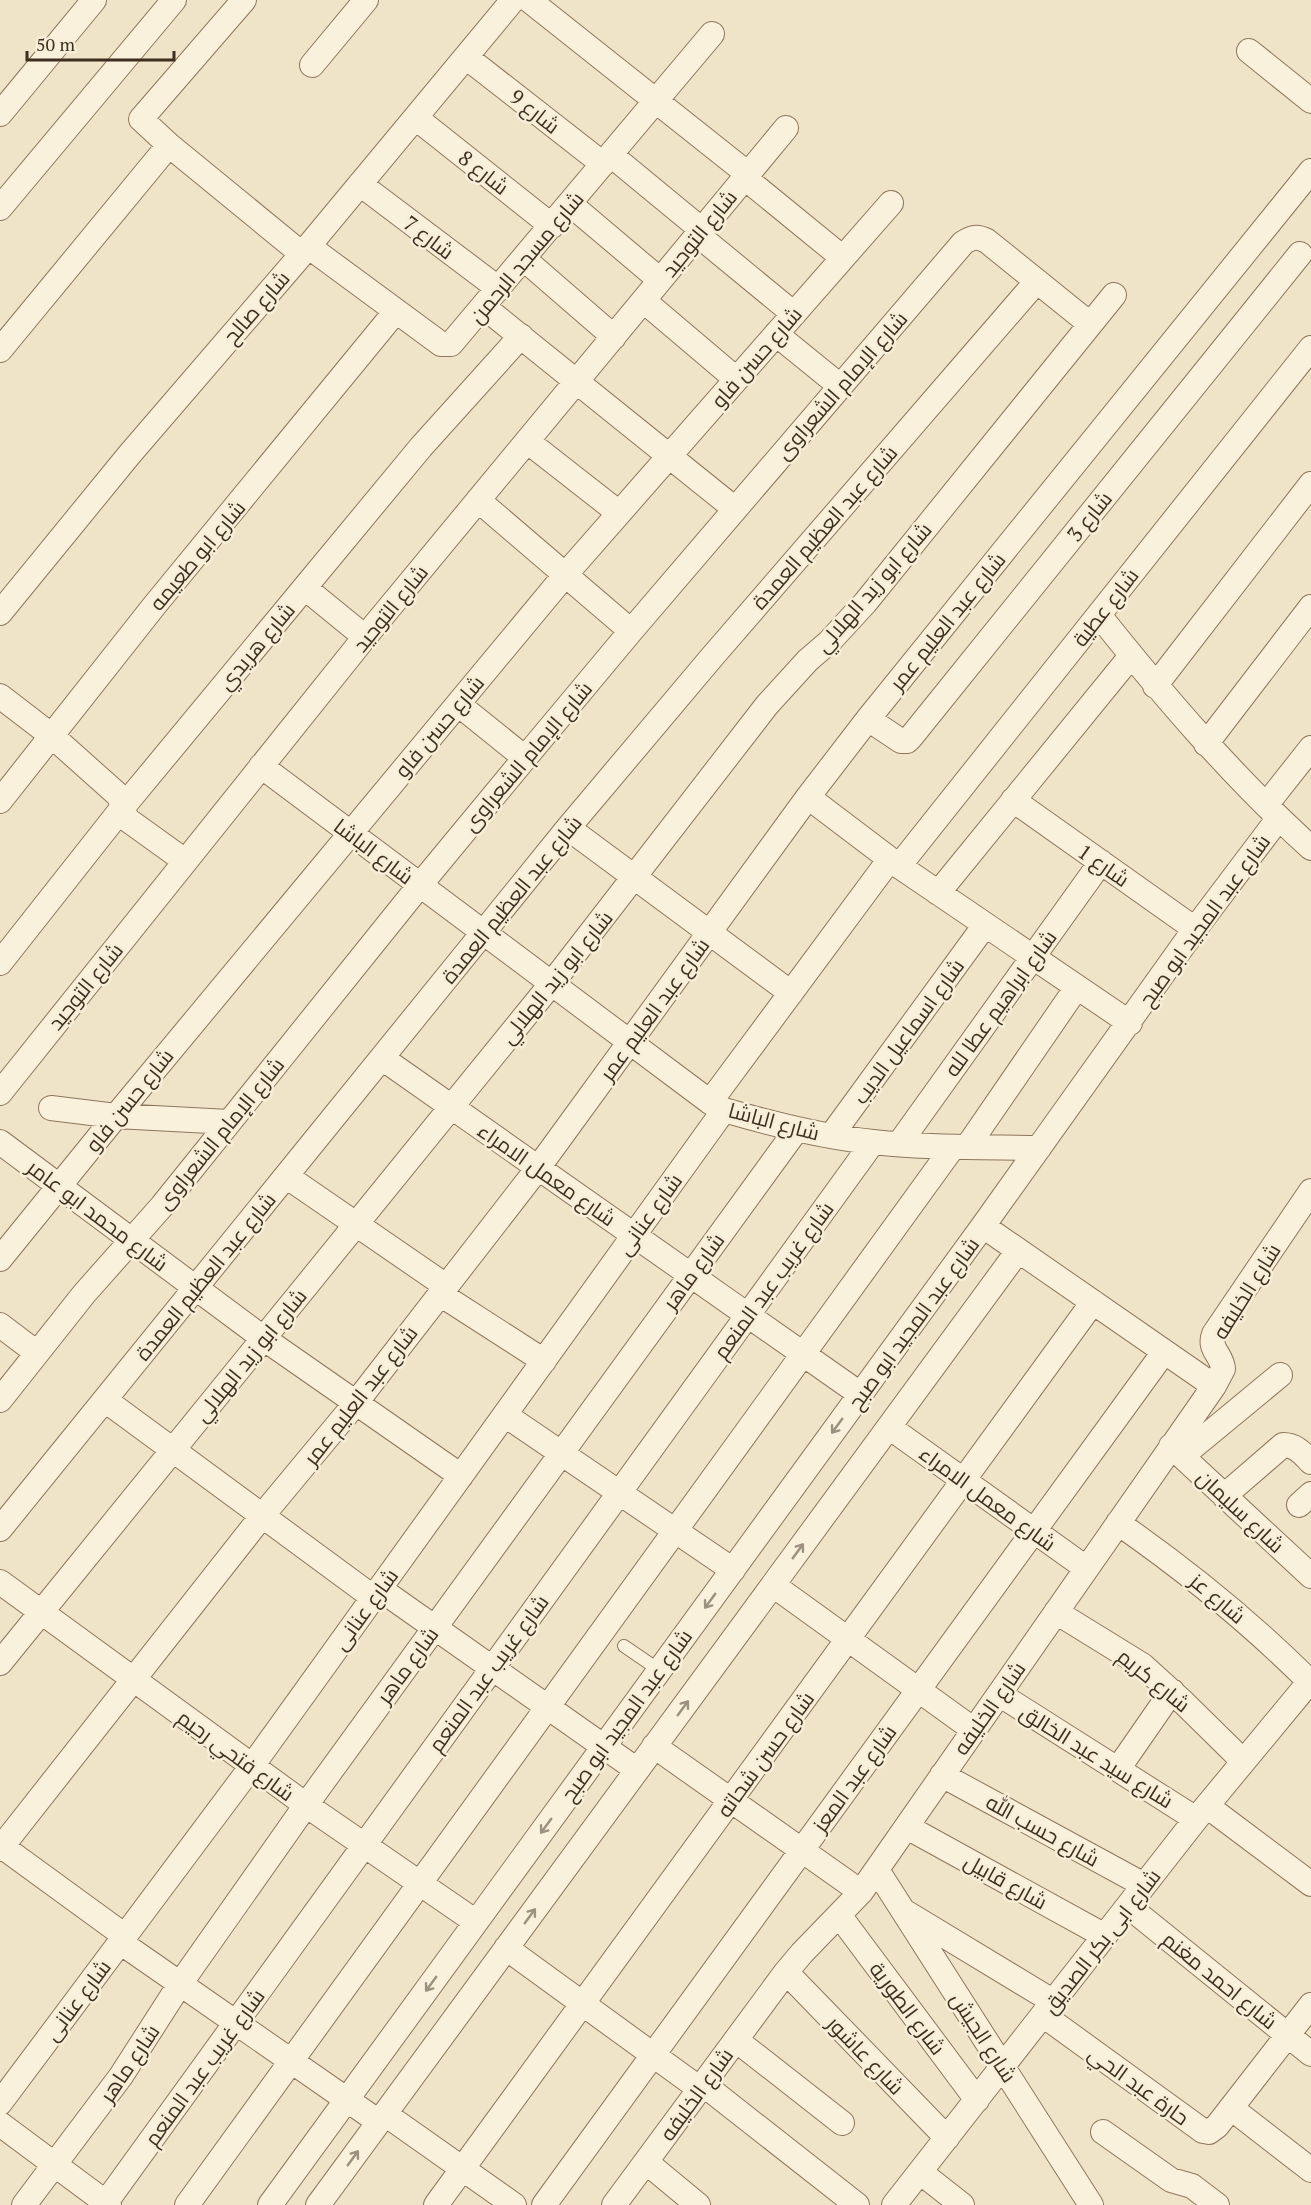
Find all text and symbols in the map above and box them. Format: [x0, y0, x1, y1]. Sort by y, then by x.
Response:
scale bar [27, 24, 174, 62]
text: 50 m [36, 32, 76, 56]
street label: شارع 9 [503, 82, 566, 140]
street label: شارع 8 [452, 143, 515, 201]
street label: شارع التوحيد [655, 184, 744, 283]
street label: شارع مسجد الرحمن [462, 185, 590, 330]
street label: شارع 7 [397, 209, 460, 266]
street label: شارع صالح [217, 265, 296, 350]
street label: شارع حسن فاو [704, 301, 808, 414]
street label: شارع الإمام الشعراوى [769, 305, 914, 466]
street label: شارع عبد العظيم العمدة [745, 439, 904, 616]
street label: شارع 3 [1060, 485, 1119, 548]
street label: شارع ابو طعيمه [143, 494, 252, 617]
street label: شارع ابو زيد الهلالي [809, 516, 940, 660]
street label: شارع عبد العليم عمر [882, 546, 1012, 697]
street label: شارع التوحيد [346, 559, 435, 658]
street label: شارع عطية [1066, 562, 1145, 653]
street label: شارع هريدي [211, 596, 303, 698]
street label: شارع حسن فاو [388, 669, 491, 784]
street label: شارع الإمام الشعراوى [456, 675, 599, 838]
street label: شارع عبد العظيم العمدة [434, 809, 588, 990]
street label: شارع الباشا [328, 812, 420, 891]
street label: شارع عبد المجيد ابو صبح [1132, 828, 1277, 1012]
street label: شارع 1 [1072, 837, 1135, 894]
street label: شارع ابو زيد الهلالي [493, 904, 621, 1052]
street label: شارع ابراهيم عطا لله [937, 924, 1063, 1082]
street label: شارع عبد العليم عمر [592, 932, 716, 1087]
street label: شارع التوحيد [41, 937, 130, 1036]
street label: شارع اسماعيل الديب [846, 953, 971, 1110]
street label: شارع حسن فاو [79, 1043, 180, 1158]
street label: شارع الإمام الشعراوى [150, 1051, 291, 1215]
street label: شارع الباشا [725, 1095, 823, 1148]
street label: شارع معمل الامراء [472, 1116, 622, 1233]
street label: شارع محمد ابو عامر [21, 1152, 174, 1278]
street label: شارع عنانى [610, 1167, 689, 1261]
street label: شارع عبد العظيم العمدة [128, 1186, 282, 1367]
street label: شارع غريب عبد المنعم [706, 1196, 840, 1365]
street label: شارع ماهر [655, 1227, 731, 1316]
street label: شارع عبد المجيد ابو صبح [841, 1231, 986, 1415]
street label: شارع الخليفه [1205, 1238, 1287, 1345]
street label: شارع ابو زيد الهلالي [187, 1282, 315, 1430]
street label: شارع عبد العليم عمر [296, 1319, 424, 1472]
one-way arrow [831, 1417, 843, 1433]
street label: شارع معمل الامراء [913, 1439, 1062, 1558]
street label: شارع سليمان [1190, 1463, 1291, 1560]
one-way arrow [792, 1543, 804, 1559]
street label: شارع عنانى [326, 1562, 405, 1656]
street label: شارع عز [1183, 1566, 1252, 1630]
street label: شارع غريب عبد المنعم [421, 1589, 555, 1758]
one-way arrow [704, 1592, 716, 1608]
street label: شارع ماهر [369, 1621, 445, 1710]
street label: شارع عبد المجيد ابو صبح [554, 1623, 699, 1807]
street label: شارع كريم [1111, 1642, 1196, 1719]
street label: شارع الخليفه [947, 1656, 1032, 1761]
street label: شارع حسن شحاته [710, 1686, 821, 1823]
street label: شارع سيد عبد الخالق [1015, 1698, 1179, 1815]
one-way arrow [677, 1700, 689, 1716]
street label: شارع فتحي رحيم [170, 1703, 300, 1809]
street label: شارع عبد المعز [805, 1719, 903, 1839]
street label: شارع حسب الله [981, 1787, 1105, 1874]
one-way arrow [540, 1818, 552, 1834]
street label: شارع قابيل [959, 1847, 1053, 1916]
street label: شارع ابى بكر الصديق [1036, 1863, 1167, 2020]
one-way arrow [524, 1908, 536, 1924]
street label: شارع احمد مغنم [1156, 1925, 1283, 2036]
street label: شارع عنانى [37, 1954, 117, 2047]
street label: شارع الطورية [863, 1956, 952, 2061]
one-way arrow [425, 1975, 437, 1991]
street label: شارع غريب عبد المنعم [137, 1983, 271, 2152]
street label: شارع الجيش [944, 1987, 1024, 2088]
street label: شارع عاشور [820, 2009, 911, 2101]
street label: شارع ماهر [92, 2018, 166, 2109]
street label: حارة عبد الحي [1081, 2039, 1195, 2134]
street label: شارع الخليفه [653, 2042, 740, 2147]
one-way arrow [347, 2150, 359, 2166]

